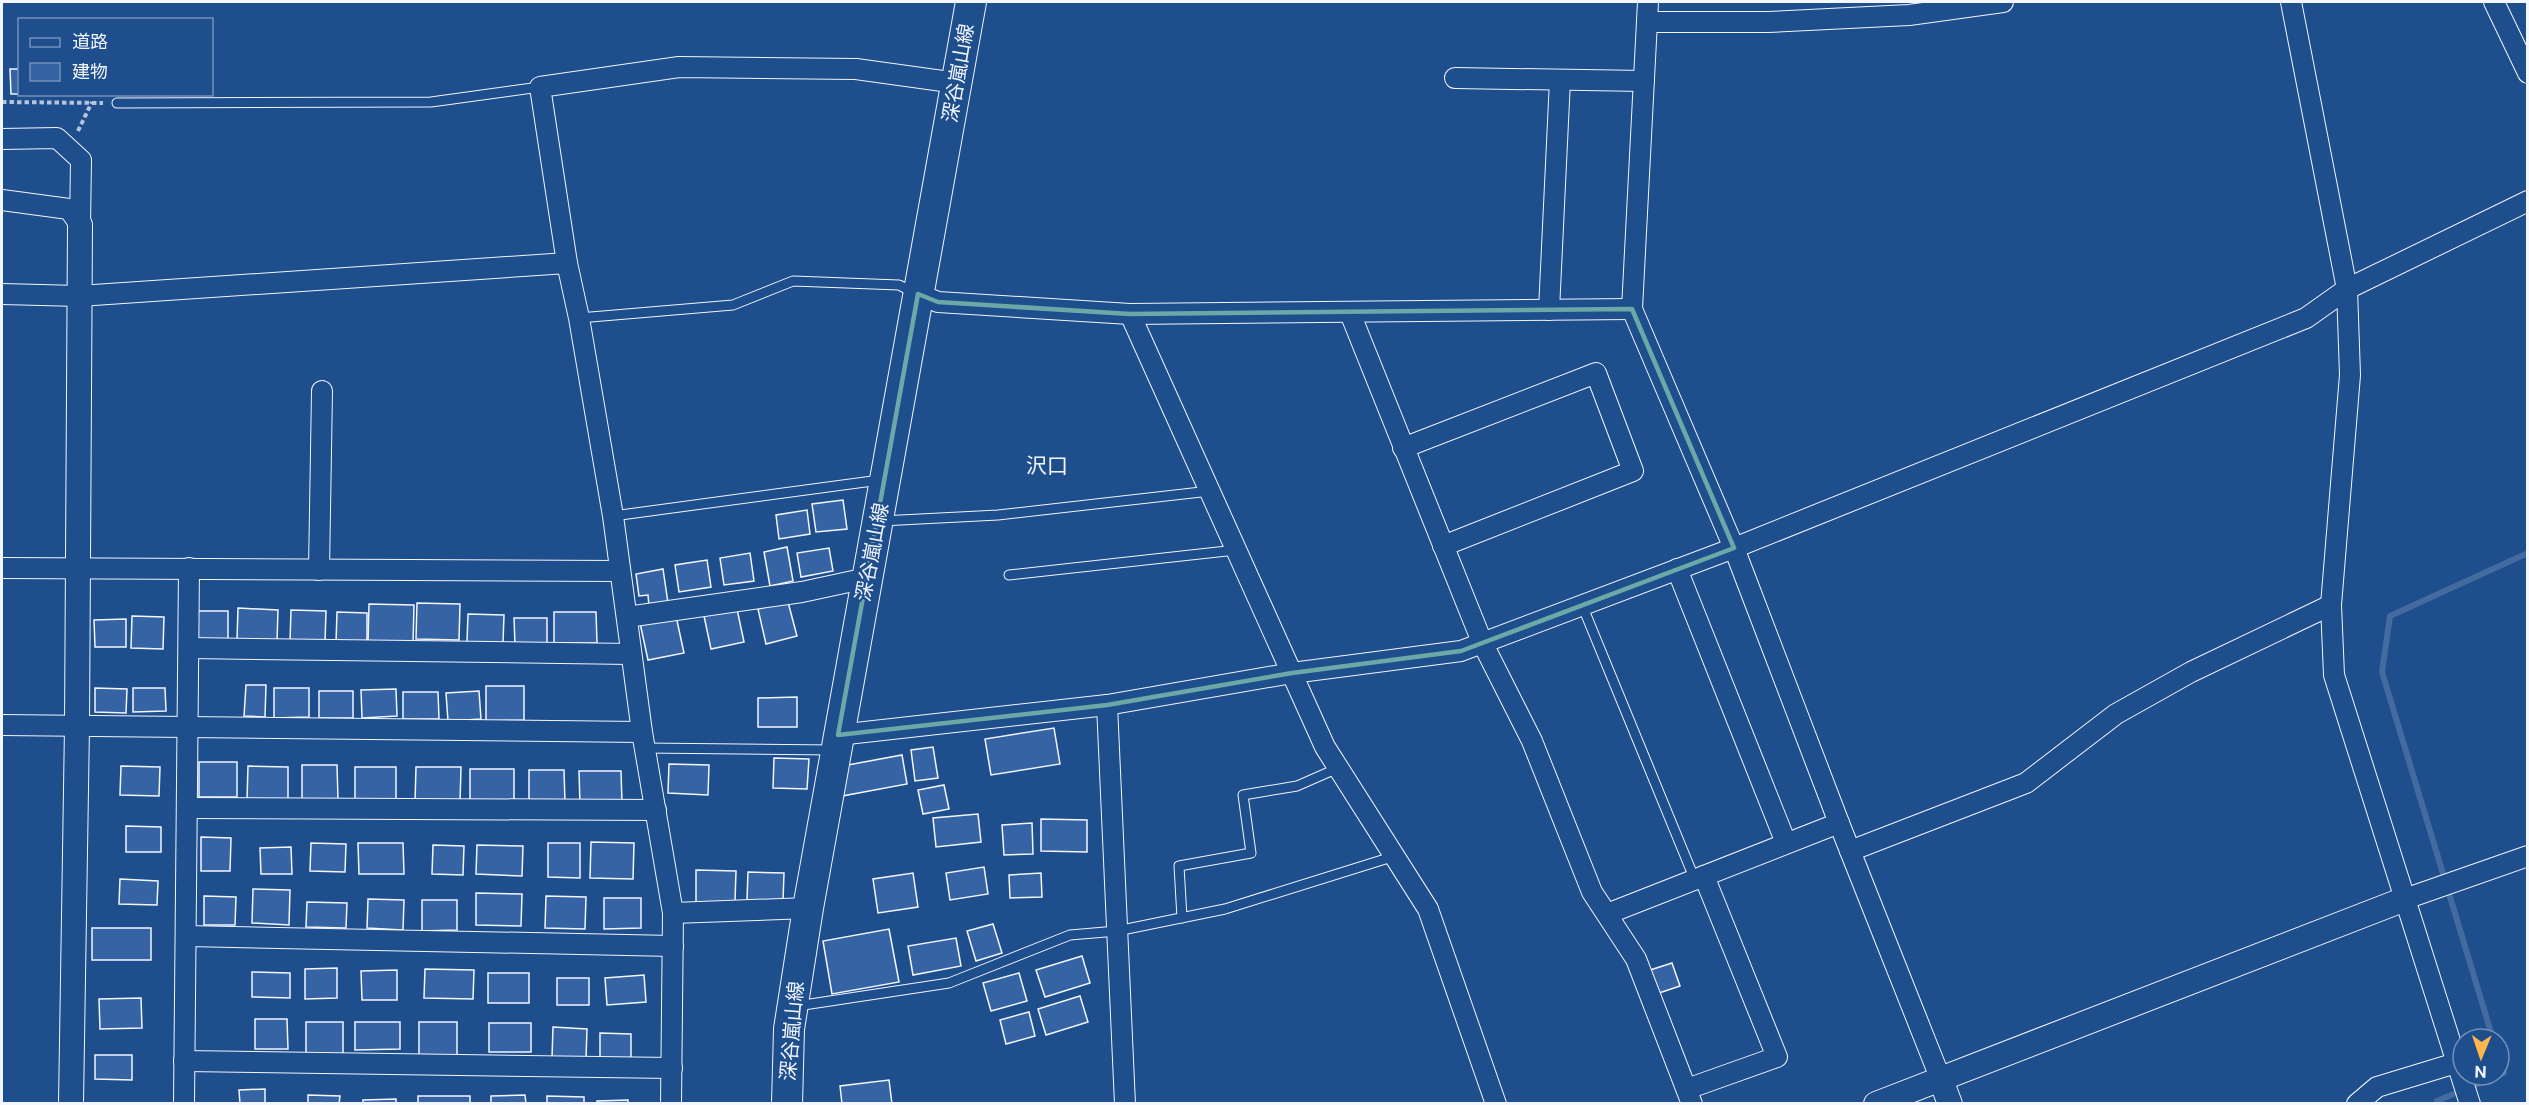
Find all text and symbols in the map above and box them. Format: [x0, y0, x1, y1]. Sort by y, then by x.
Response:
legend [18, 18, 213, 96]
street label: 深谷嵐山線 [937, 22, 979, 124]
text: 道路 [72, 31, 108, 52]
text: 建物 [72, 61, 108, 82]
district label: 沢口 [1026, 453, 1068, 478]
street label: 深谷嵐山線 [851, 501, 893, 603]
street label: 深谷嵐山線 [776, 980, 808, 1082]
north arrow [2451, 1027, 2511, 1087]
text: N [2474, 1062, 2487, 1081]

